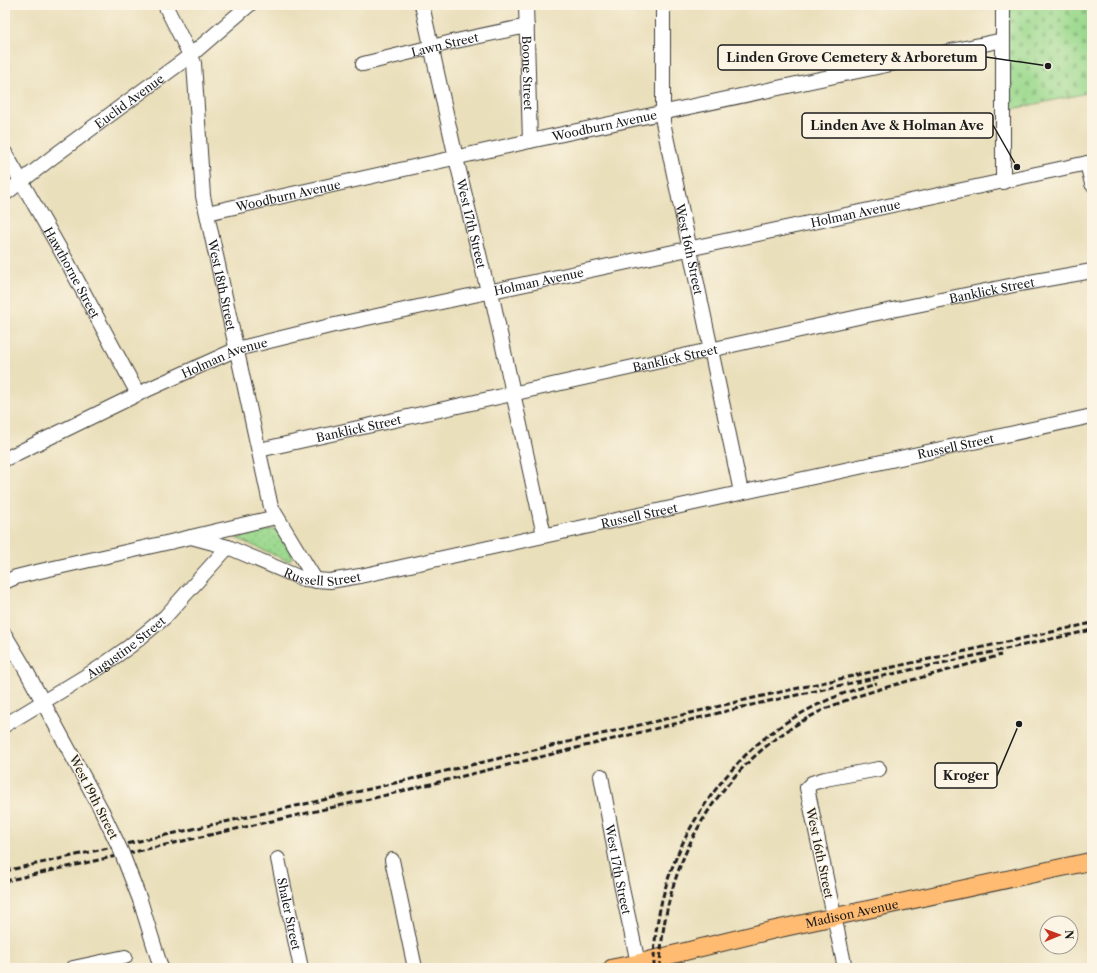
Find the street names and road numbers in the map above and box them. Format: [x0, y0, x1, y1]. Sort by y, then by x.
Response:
street label: Lawn Street [409, 29, 480, 59]
street label: Boone Street [519, 35, 537, 111]
street label: Euclid Avenue [91, 70, 167, 131]
street label: Woodburn Avenue [550, 107, 658, 144]
street label: Woodburn Avenue [233, 176, 342, 214]
street label: West 17th Street [453, 176, 490, 270]
street label: Holman Avenue [809, 196, 902, 230]
street label: West 16th Street [673, 201, 707, 297]
street label: Hawthorne Street [41, 224, 104, 321]
street label: West 18th Street [205, 237, 240, 332]
street label: Holman Avenue [492, 264, 585, 298]
street label: Banklick Street [948, 274, 1036, 306]
street label: Holman Avenue [179, 334, 269, 381]
street label: Banklick Street [631, 341, 720, 374]
street label: Banklick Street [315, 411, 403, 445]
street label: Russell Street [916, 430, 996, 461]
street label: Russell Street [599, 499, 679, 531]
street label: Russell Street [282, 564, 363, 589]
street label: Augustine Street [83, 612, 169, 682]
street label: West 19th Street [66, 752, 122, 842]
street label: West 16th Street [803, 805, 837, 901]
street label: West 17th Street [602, 822, 635, 917]
street label: Shaler Street [275, 876, 305, 952]
street label: Madison Avenue [804, 896, 900, 930]

